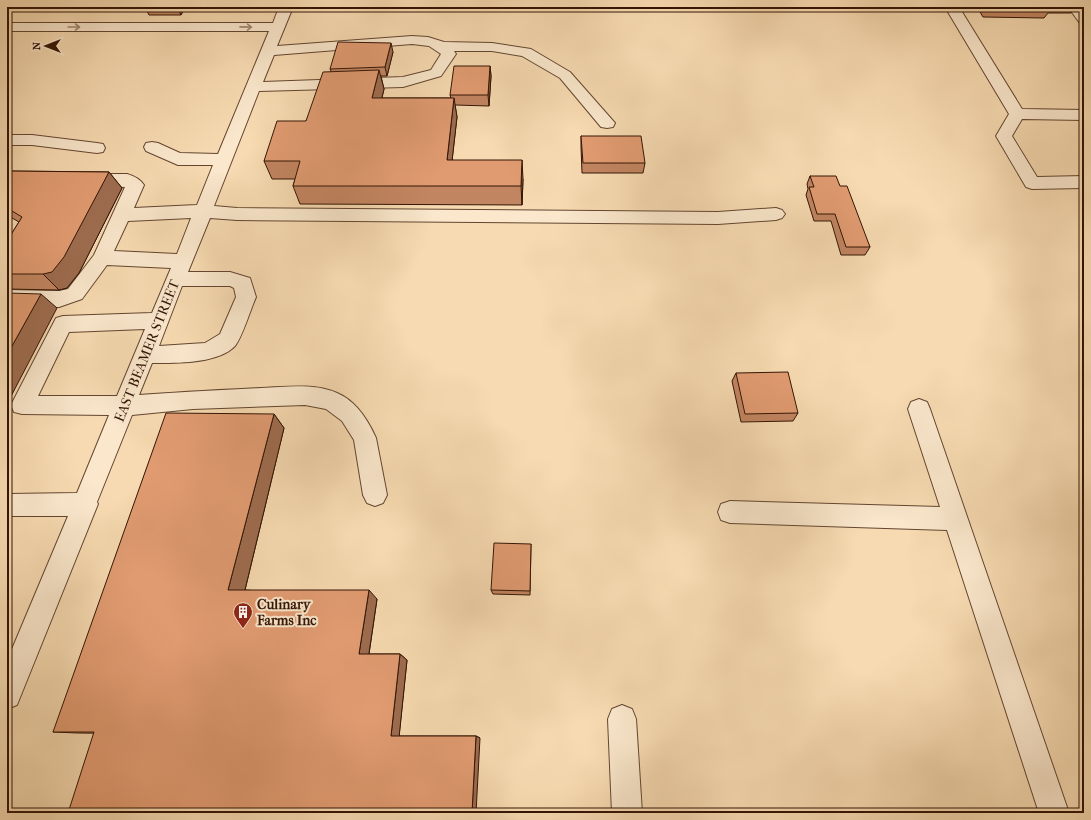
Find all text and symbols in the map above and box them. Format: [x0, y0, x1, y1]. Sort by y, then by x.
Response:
one-way arrow [67, 23, 80, 31]
one-way arrow [239, 23, 252, 31]
north arrow [26, 26, 66, 66]
text: N [30, 41, 43, 50]
street label: EAST BEAMER STREET [111, 277, 184, 425]
place label: Culinary Farms Inc [256, 596, 317, 629]
building icon: Culinary Farms Inc [232, 601, 254, 629]

